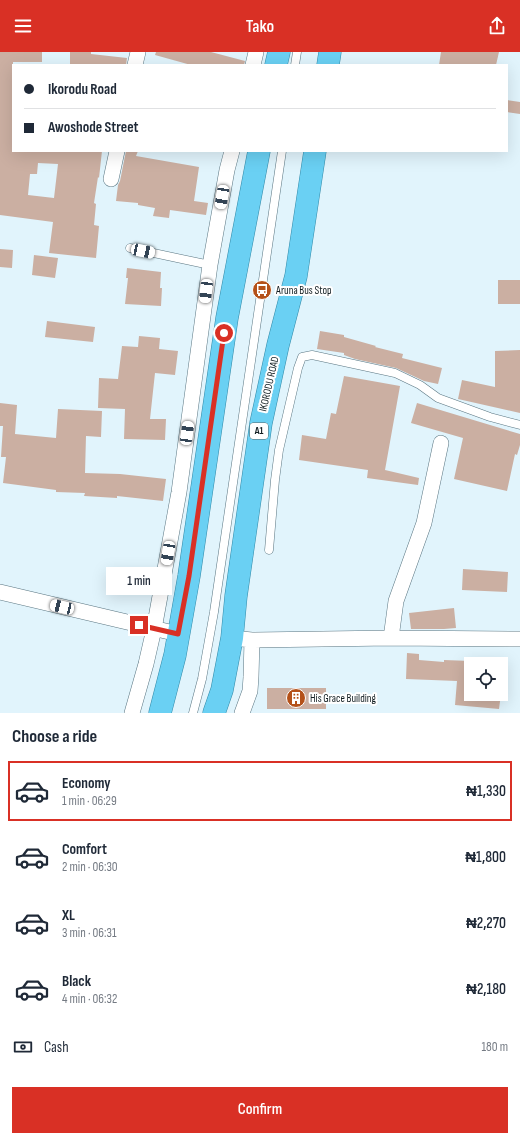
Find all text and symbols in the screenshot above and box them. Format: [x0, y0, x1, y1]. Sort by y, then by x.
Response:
icon: menu [12, 15, 34, 37]
icon: share [486, 15, 508, 37]
text: Tako [246, 16, 274, 37]
text: Ikorodu Road [48, 80, 117, 99]
text: Awoshode Street [48, 118, 139, 137]
car [214, 184, 230, 210]
car [130, 243, 156, 259]
car [199, 278, 213, 304]
bus stop icon: Aruna Bus Stop [251, 279, 273, 301]
place label: Aruna Bus Stop [275, 284, 332, 297]
route start [215, 324, 233, 342]
street label: IKORODU ROAD [256, 355, 282, 413]
car [179, 420, 195, 446]
road number: A1 [250, 423, 268, 439]
car [160, 540, 176, 566]
callout: 1 min [106, 567, 172, 595]
text: 1 min [127, 573, 151, 589]
car [49, 598, 75, 616]
route end [130, 616, 148, 634]
map controls [464, 657, 508, 701]
button: locate [464, 657, 508, 701]
building icon: His Grace Building [285, 687, 307, 709]
place label: His Grace Building [310, 692, 377, 705]
text: Choose a ride [12, 726, 97, 747]
icon: car [14, 773, 50, 809]
text: Economy [62, 774, 111, 793]
text: ₦1,330 [466, 782, 506, 801]
text: 1 min · 06:29 [62, 793, 117, 809]
icon: car [14, 839, 50, 875]
text: Comfort [62, 840, 107, 859]
text: ₦1,800 [465, 848, 506, 867]
text: 2 min · 06:30 [62, 859, 118, 875]
icon: car [14, 905, 50, 941]
text: XL [62, 906, 75, 925]
text: ₦2,270 [466, 914, 506, 933]
text: 3 min · 06:31 [62, 925, 117, 941]
icon: car [14, 971, 50, 1007]
text: Black [62, 972, 91, 991]
text: ₦2,180 [466, 980, 506, 999]
text: 4 min · 06:32 [62, 991, 117, 1007]
icon: cash [12, 1036, 34, 1058]
text: Cash [44, 1038, 69, 1057]
text: 180 m [482, 1039, 508, 1055]
button: Confirm [12, 1087, 508, 1133]

